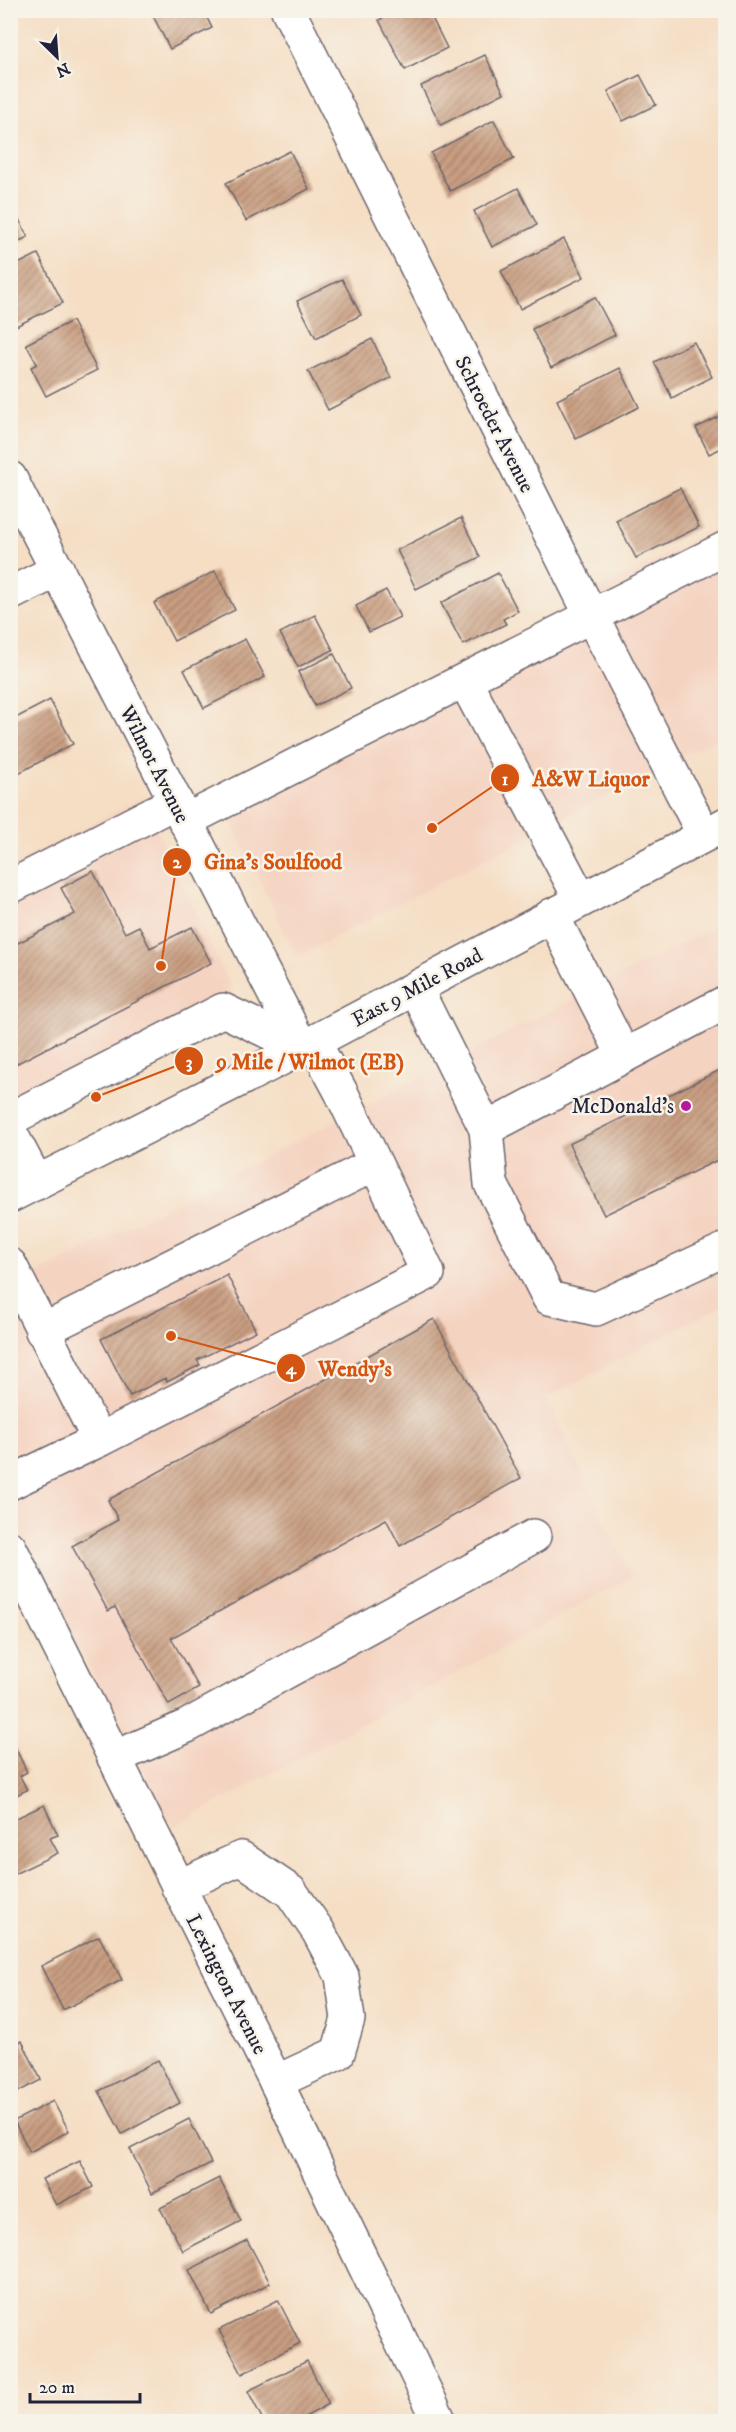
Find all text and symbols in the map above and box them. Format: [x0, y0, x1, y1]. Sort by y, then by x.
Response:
north arrow [27, 27, 87, 87]
text: N [53, 58, 73, 82]
street label: Schroeder Avenue [449, 352, 540, 497]
street label: Wilmot Avenue [113, 700, 195, 828]
callout: A&W Liquor [490, 758, 662, 798]
text: A&W Liquor [531, 766, 651, 793]
text: 1 [502, 769, 509, 791]
callout: Gina's Soulfood [162, 842, 354, 882]
text: Gina's Soulfood [204, 849, 343, 876]
text: 2 [173, 852, 183, 874]
street label: East 9 Mile Road [348, 942, 488, 1033]
callout: 9 Mile / Wilmot (EB) [174, 1041, 416, 1081]
text: 9 Mile / Wilmot (EB) [214, 1049, 404, 1076]
text: 3 [186, 1052, 193, 1074]
place label: McDonald's [571, 1094, 674, 1120]
marker: McDonald's [679, 1099, 693, 1113]
callout: Wendy's [276, 1348, 404, 1388]
text: Wendy's [317, 1356, 393, 1383]
text: 4 [285, 1358, 297, 1380]
street label: Lexington Avenue [180, 1910, 273, 2059]
scale bar [30, 2366, 140, 2404]
text: 20 m [39, 2377, 75, 2399]

